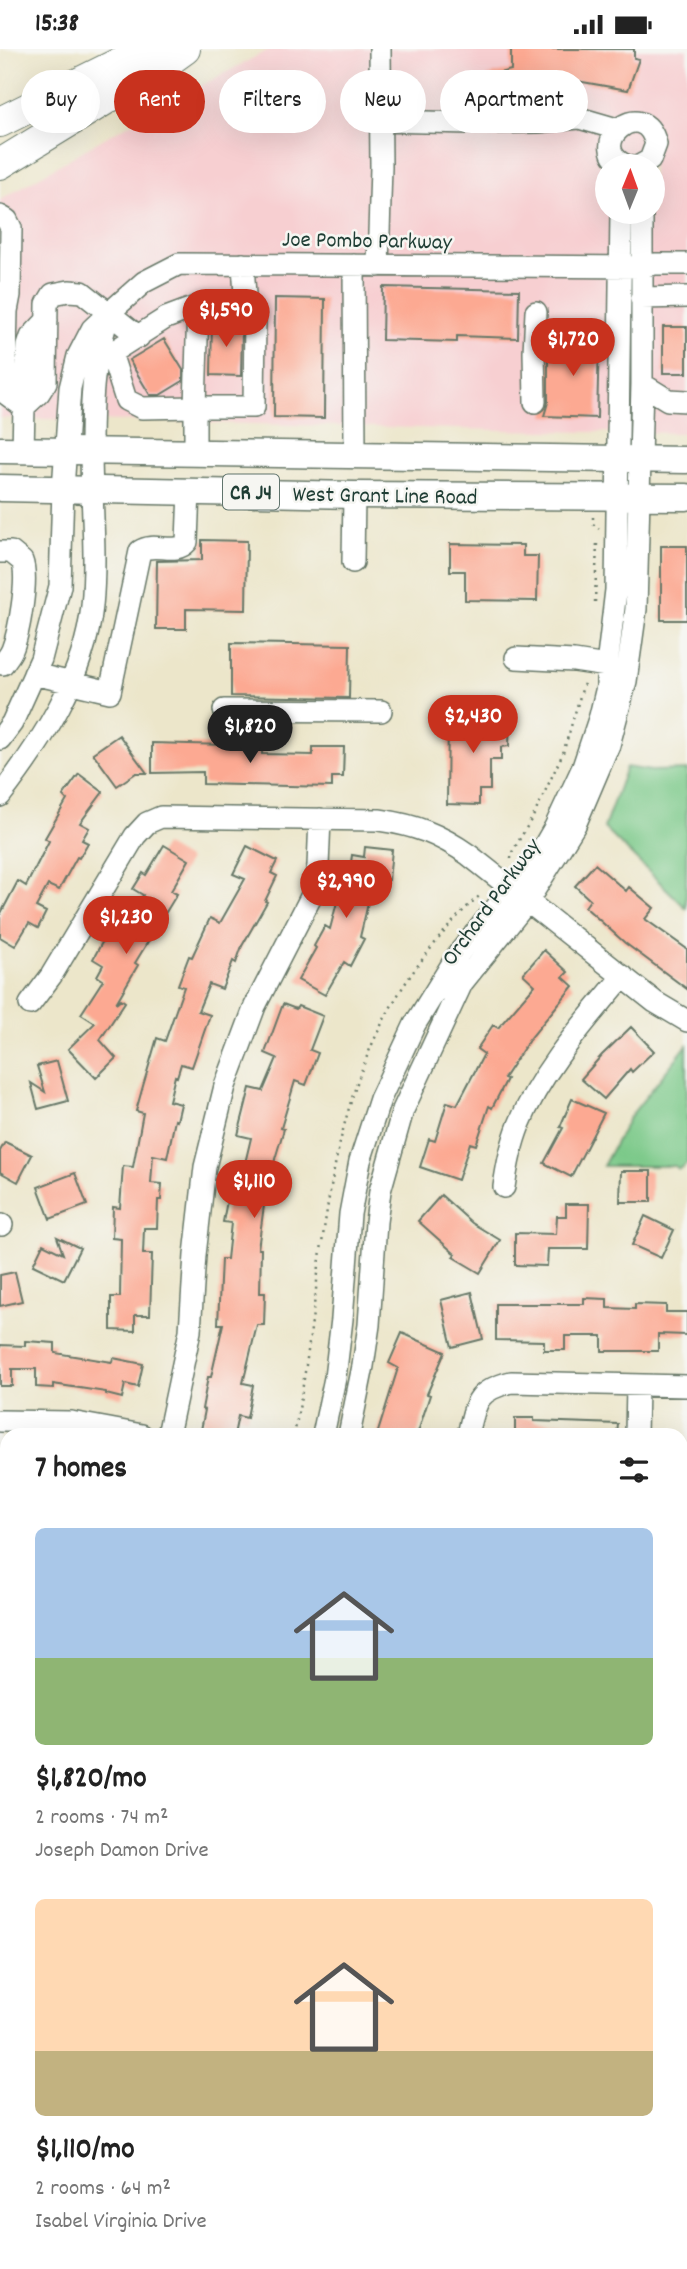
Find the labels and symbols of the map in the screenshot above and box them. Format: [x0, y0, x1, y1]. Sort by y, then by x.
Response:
north arrow [595, 154, 665, 224]
street label: Joe Pombo Parkway [282, 225, 453, 260]
pin: $1,590 [169, 289, 283, 349]
pin: $1,720 [516, 319, 630, 378]
road number: CR J4 [223, 475, 279, 509]
street label: West Grant Line Road [292, 479, 478, 516]
pin: $2,430 [416, 695, 530, 755]
pin: $1,820 [193, 705, 307, 765]
street label: Orchard Parkway [435, 832, 551, 974]
pin: $2,990 [289, 861, 403, 920]
pin: $1,230 [69, 897, 183, 956]
pin: $1,110 [197, 1161, 311, 1220]

